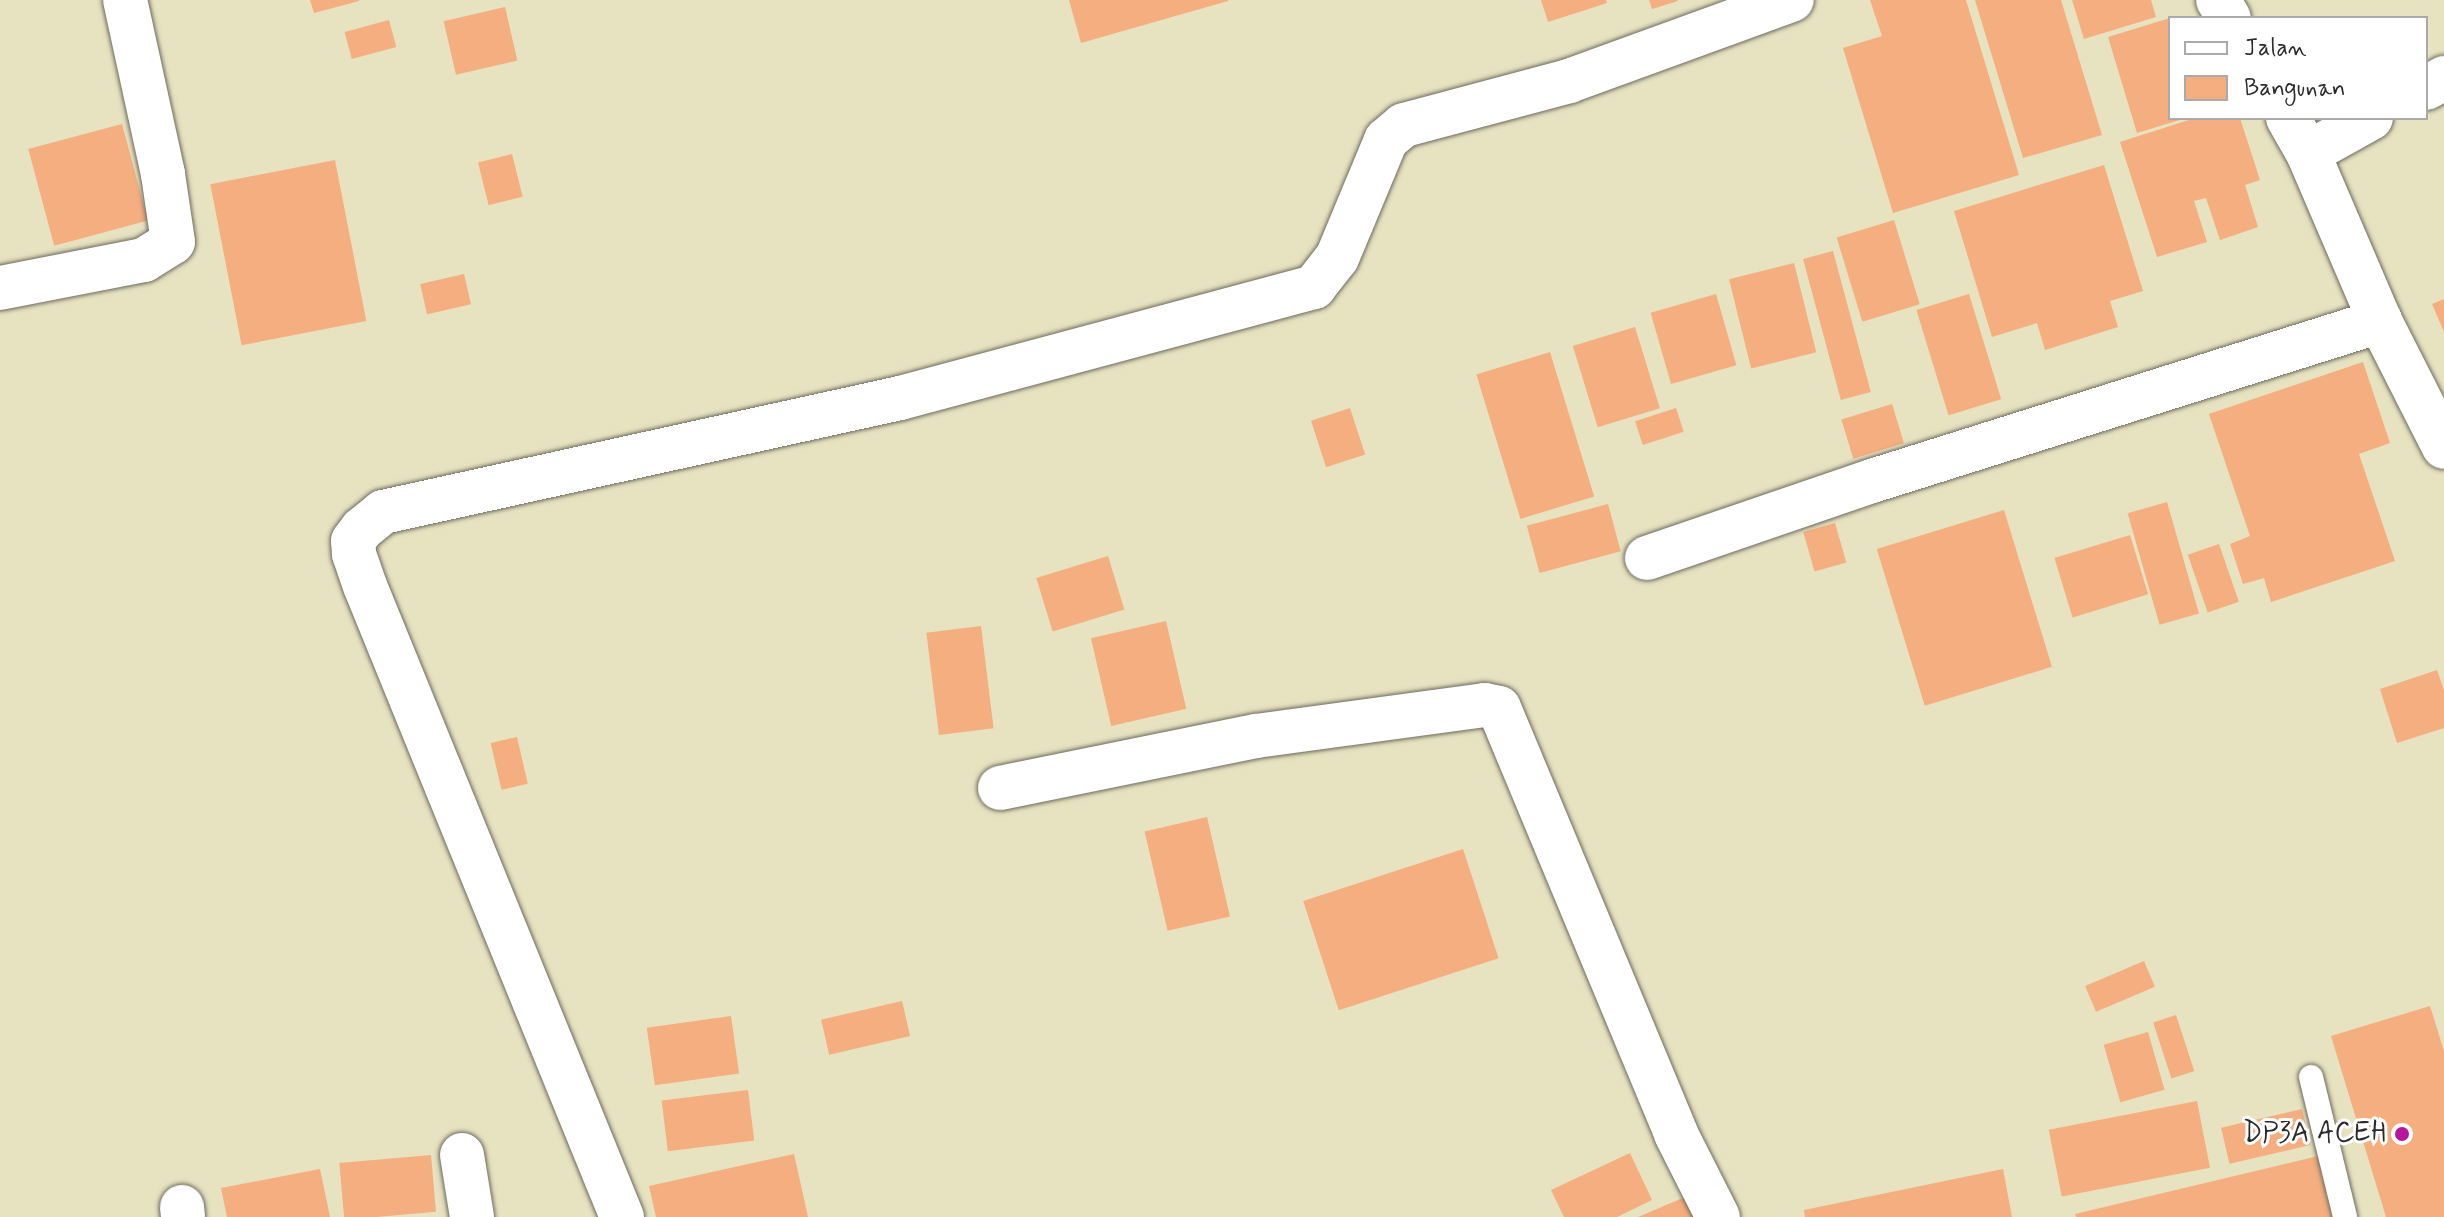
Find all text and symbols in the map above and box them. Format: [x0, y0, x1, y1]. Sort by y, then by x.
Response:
legend [2168, 16, 2428, 120]
text: Jalan [2244, 33, 2307, 64]
text: Bangunan [2244, 73, 2345, 104]
place label: DP3A ACEH [2239, 1117, 2386, 1151]
marker: DP3A ACEH [2393, 1125, 2411, 1143]

